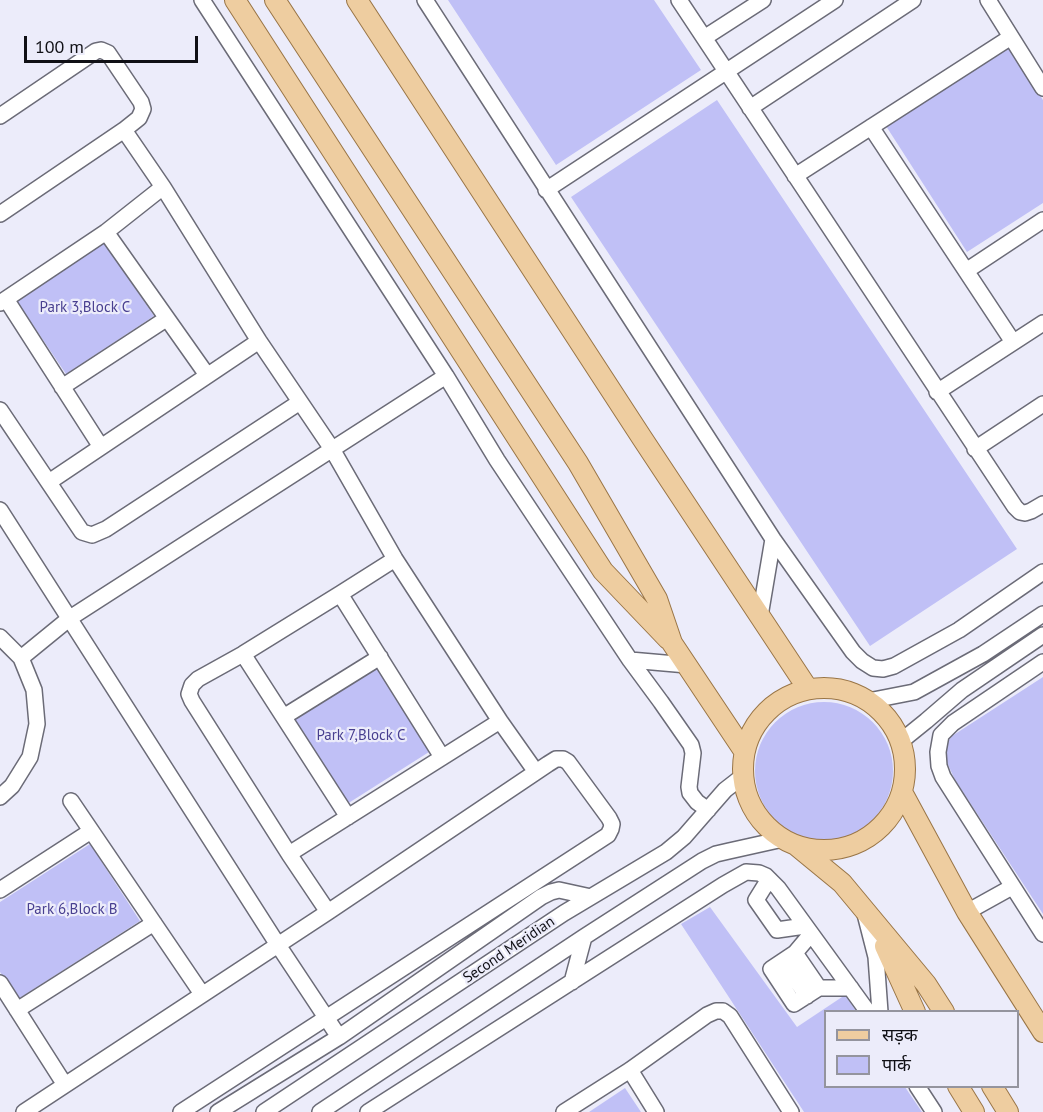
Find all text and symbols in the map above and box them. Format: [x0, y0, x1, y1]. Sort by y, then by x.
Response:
scale bar [27, 24, 201, 62]
text: 100 m [35, 35, 84, 58]
park label: Park 3,Block C [40, 299, 130, 317]
park label: Park 7,Block C [316, 727, 406, 745]
park label: Park 6,Block B [26, 901, 118, 919]
street label: Second Meridian [460, 913, 558, 987]
legend [824, 1010, 1019, 1088]
text: सड़क [882, 1023, 918, 1046]
text: पार्क [882, 1053, 911, 1076]

